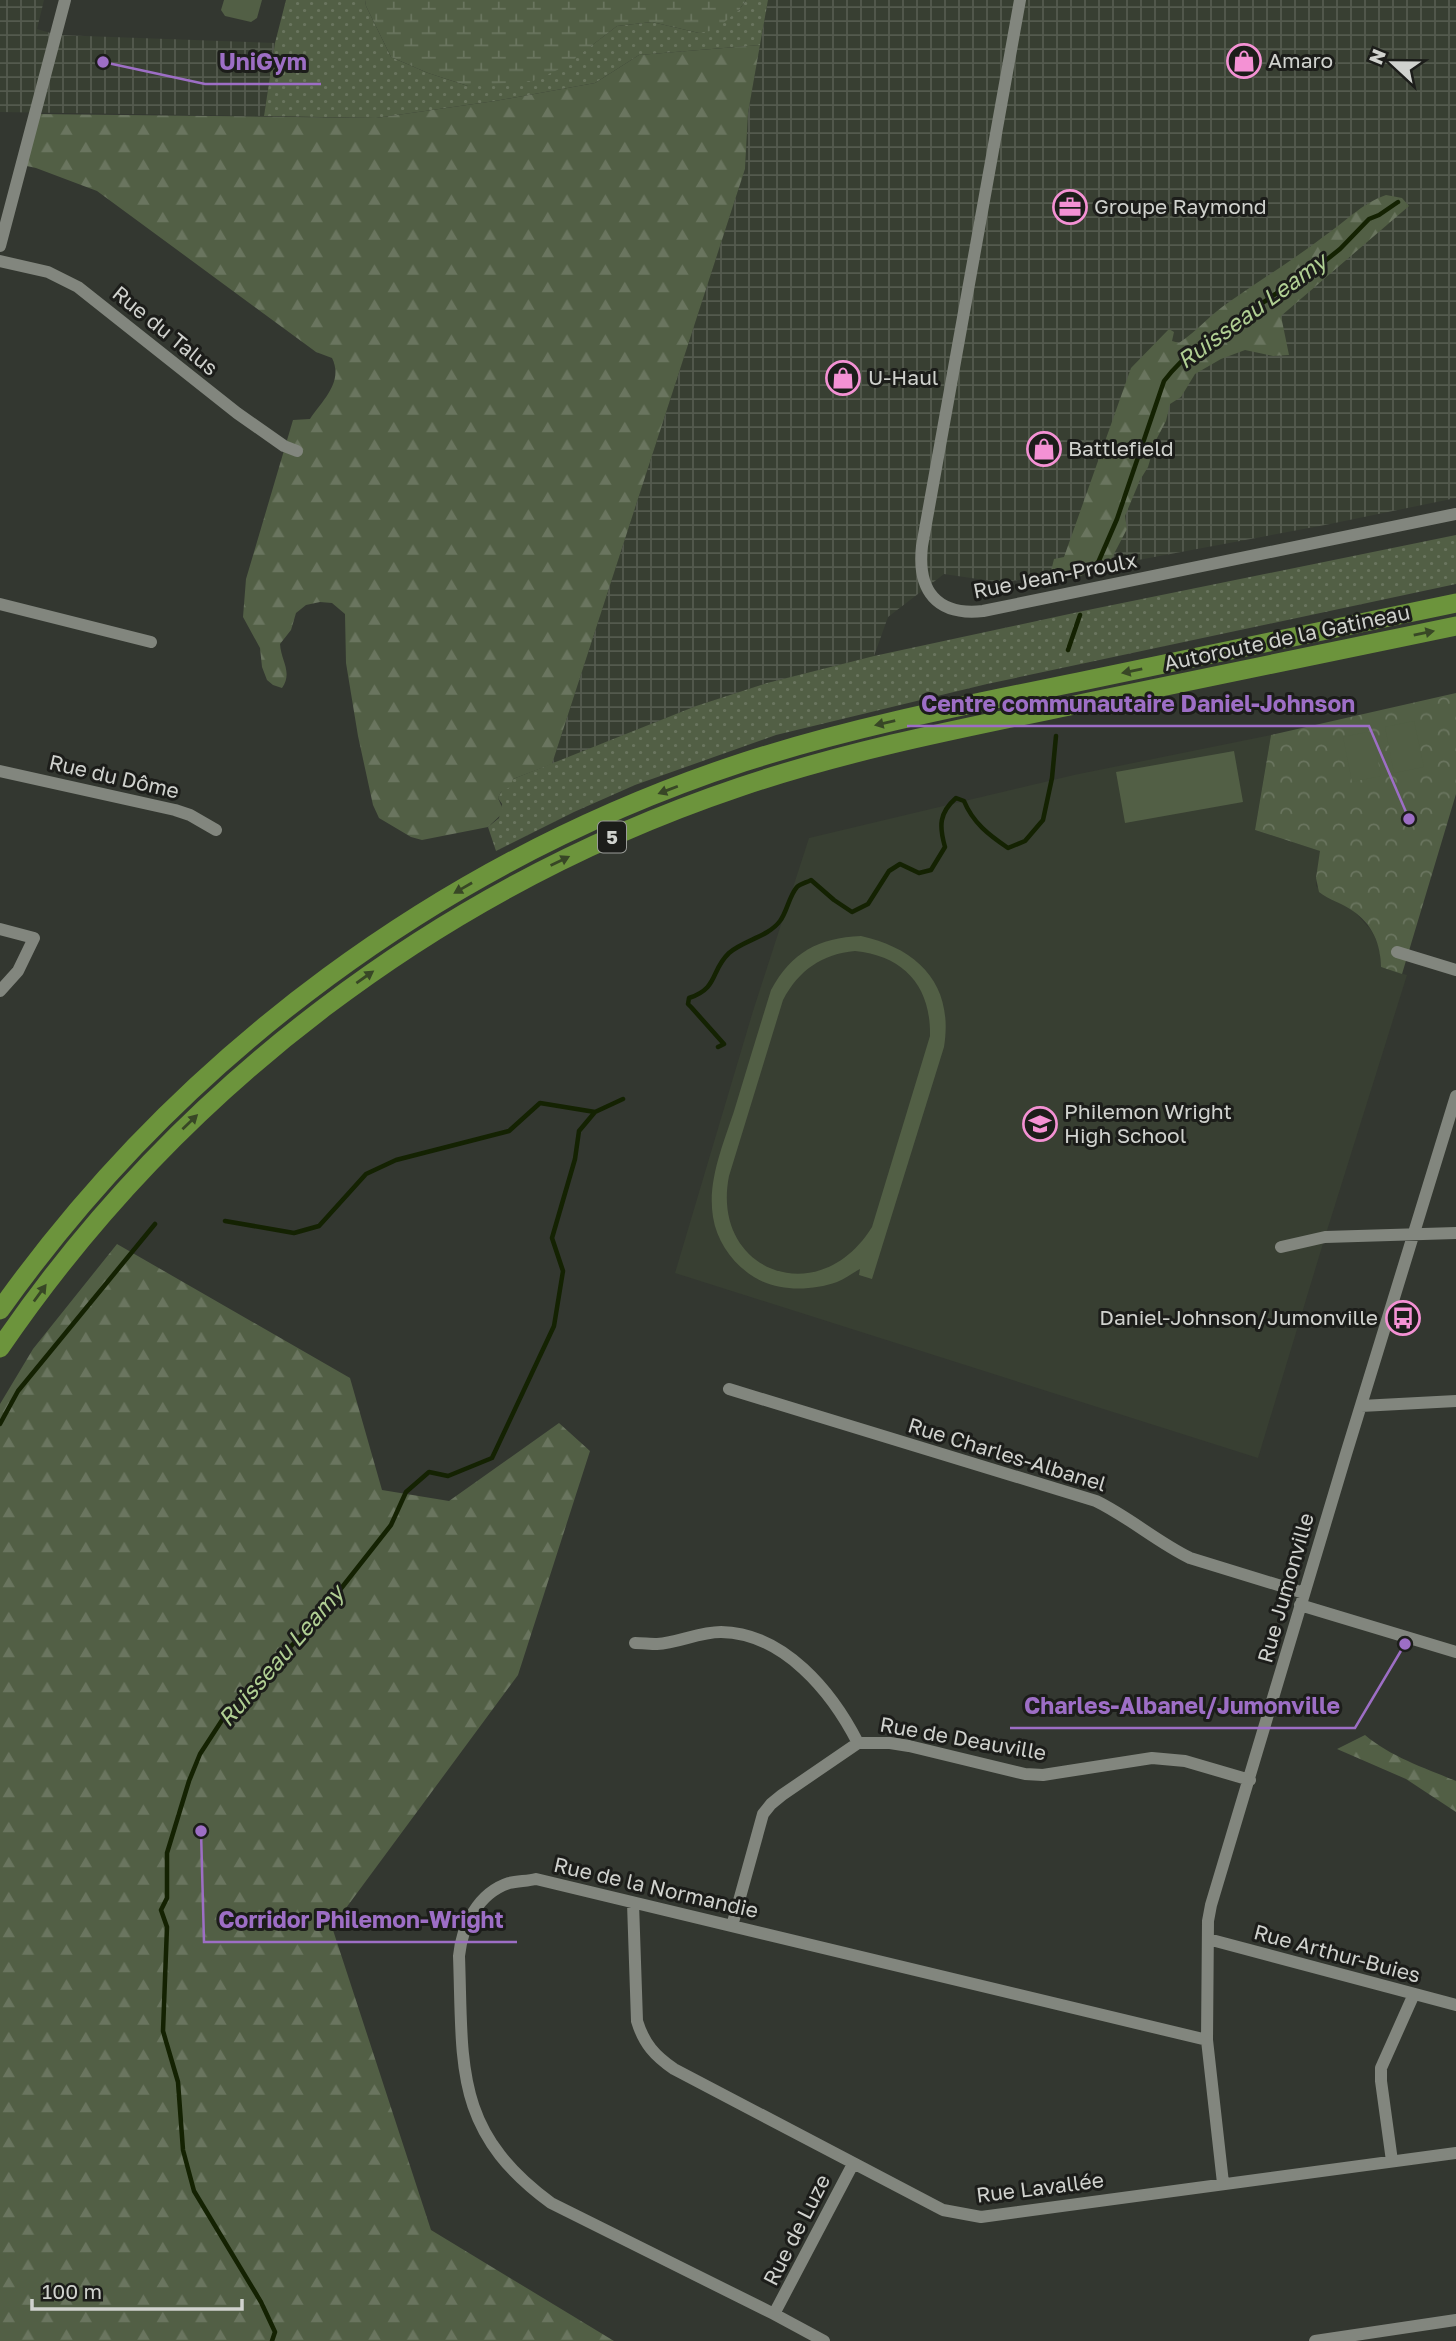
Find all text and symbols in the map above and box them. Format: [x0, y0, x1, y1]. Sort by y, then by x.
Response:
north arrow [1358, 28, 1428, 98]
callout: UniGym [205, 40, 321, 84]
shop icon: Amaro [1225, 42, 1263, 80]
text: N [1363, 45, 1390, 67]
text: UniGym [219, 47, 307, 75]
place label: Amaro [1268, 47, 1333, 73]
office icon: Groupe Raymond [1051, 188, 1089, 226]
place label: Groupe Raymond [1094, 193, 1267, 219]
water label: Ruisseau Leamy [1171, 245, 1334, 374]
street label: Rue du Talus [108, 280, 224, 381]
shop icon: U-Haul [824, 359, 862, 397]
place label: U-Haul [868, 364, 939, 390]
shop icon: Battlefield [1025, 430, 1063, 468]
place label: Battlefield [1068, 435, 1174, 461]
street label: Rue Jean-Proulx [971, 546, 1139, 604]
street label: Autoroute de la Gatineau [1161, 598, 1412, 676]
one-way arrow [1414, 627, 1436, 638]
one-way arrow [1121, 666, 1143, 677]
callout: Centre communautaire Daniel-Johnson [907, 682, 1369, 726]
text: Centre communautaire Daniel-Johnson [921, 689, 1355, 717]
one-way arrow [874, 718, 896, 729]
street label: Rue du Dôme [47, 748, 182, 804]
one-way arrow [658, 785, 679, 796]
road number: 5 [598, 822, 626, 852]
one-way arrow [550, 855, 570, 867]
one-way arrow [453, 882, 473, 894]
one-way arrow [356, 970, 374, 984]
place label: Philemon Wright High School [1064, 1098, 1232, 1148]
school or university icon: Philemon Wright High School [1021, 1105, 1059, 1143]
one-way arrow [181, 1115, 198, 1131]
one-way arrow [32, 1284, 47, 1302]
bus stop icon: Daniel-Johnson/Jumonville [1384, 1299, 1422, 1337]
place label: Daniel-Johnson/Jumonville [1099, 1304, 1378, 1330]
street label: Rue Charles-Albanel [905, 1411, 1110, 1497]
street label: Rue Jumonville [1251, 1510, 1319, 1666]
water label: Ruisseau Leamy [211, 1577, 351, 1732]
callout: Charles-Albanel/Jumonville [1010, 1684, 1355, 1728]
text: Charles-Albanel/Jumonville [1024, 1691, 1340, 1719]
street label: Rue de Deauville [878, 1711, 1048, 1765]
street label: Rue de la Normandie [551, 1851, 761, 1923]
callout: Corridor Philemon-Wright [204, 1898, 517, 1942]
text: Corridor Philemon-Wright [218, 1905, 504, 1933]
street label: Rue Arthur-Buies [1251, 1918, 1423, 1988]
street label: Rue Lavallée [975, 2166, 1105, 2208]
street label: Rue de Luze [757, 2170, 835, 2290]
scale bar [32, 2268, 242, 2312]
text: 100 m [42, 2278, 102, 2304]

